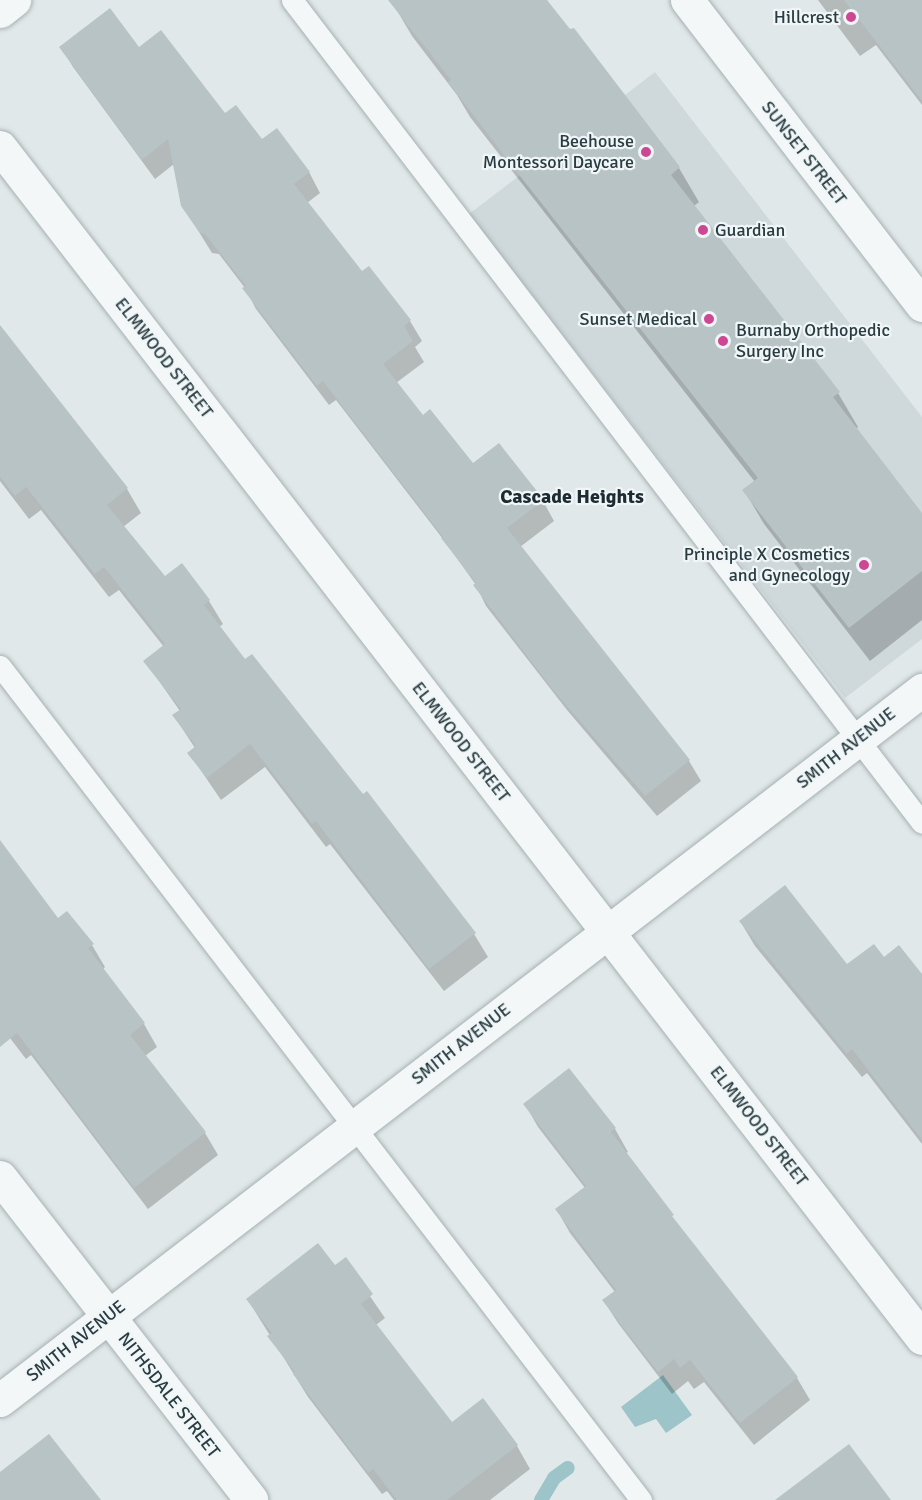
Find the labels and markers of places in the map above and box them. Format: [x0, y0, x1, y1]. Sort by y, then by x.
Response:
place label: Hillcrest [774, 6, 839, 28]
marker: Hillcrest [844, 10, 858, 24]
place label: Beehouse Montessori Daycare [483, 131, 634, 174]
marker: Beehouse Montessori Daycare [639, 145, 653, 159]
place label: Guardian [715, 219, 785, 241]
marker: Guardian [696, 223, 710, 237]
place label: Sunset Medical [579, 308, 697, 330]
marker: Sunset Medical [702, 312, 716, 326]
place label: Burnaby Orthopedic Surgery Inc [736, 320, 890, 362]
marker: Burnaby Orthopedic Surgery Inc [714, 332, 732, 350]
place label: Principle X Cosmetics and Gynecology [684, 544, 850, 586]
marker: Principle X Cosmetics and Gynecology [855, 556, 873, 574]

